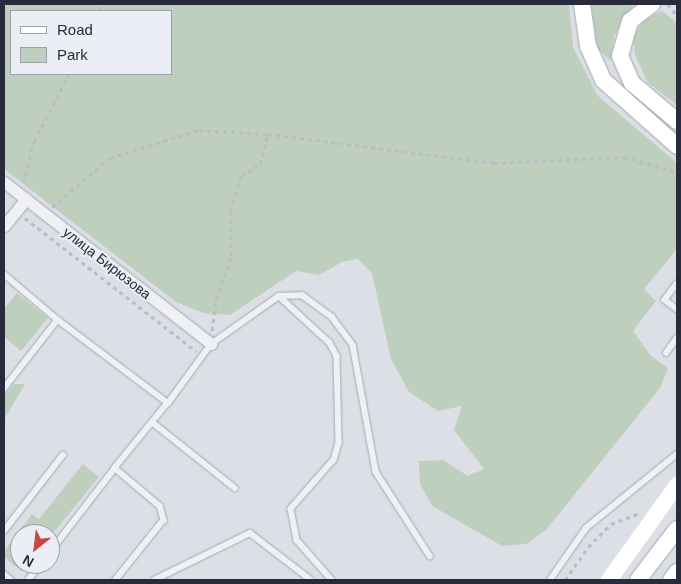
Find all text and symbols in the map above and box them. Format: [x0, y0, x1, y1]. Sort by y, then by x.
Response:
legend [10, 10, 172, 75]
text: Road [57, 21, 93, 38]
text: Park [57, 46, 88, 63]
street label: улица Бирюзова [60, 224, 154, 302]
north arrow [10, 524, 60, 574]
text: N [20, 552, 37, 571]

